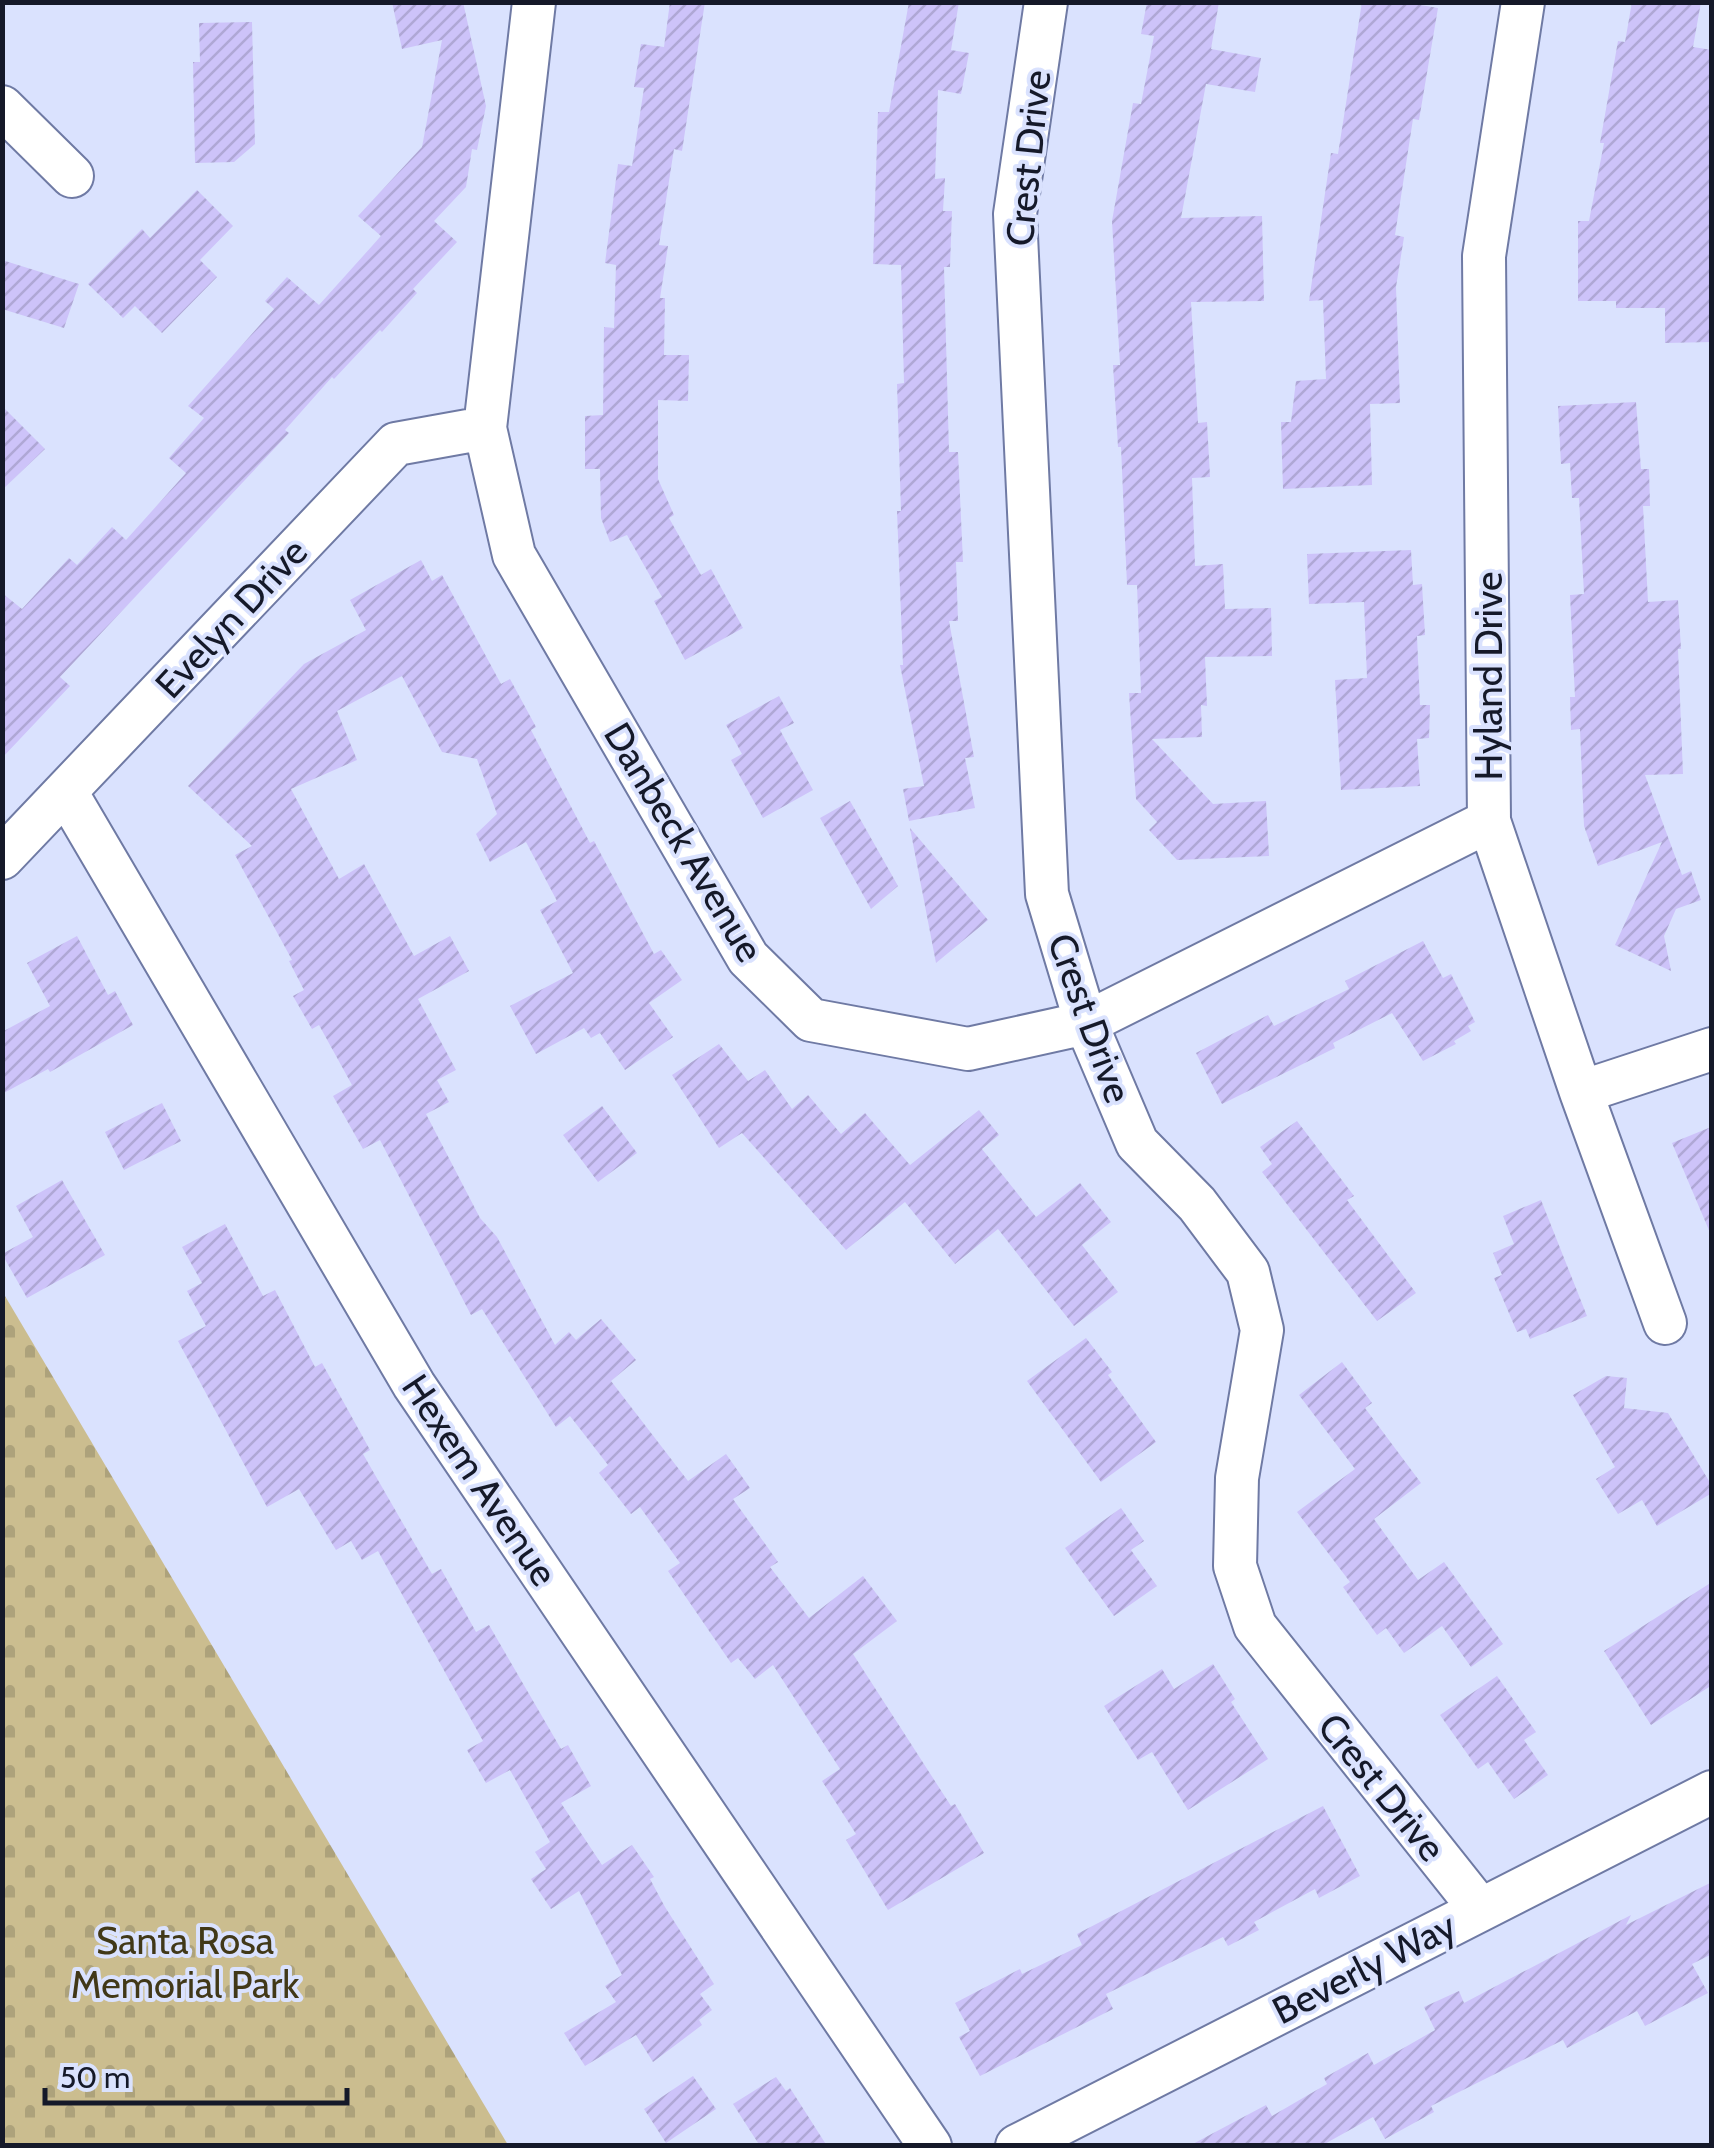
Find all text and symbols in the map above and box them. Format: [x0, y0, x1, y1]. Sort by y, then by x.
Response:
street label: Crest Drive [995, 68, 1061, 248]
street label: Evelyn Drive [145, 528, 317, 708]
street label: Hyland Drive [1465, 571, 1512, 781]
street label: Danbeck Avenue [594, 714, 774, 970]
street label: Crest Drive [1038, 927, 1142, 1109]
street label: Hexem Avenue [392, 1365, 568, 1595]
street label: Crest Drive [1308, 1704, 1456, 1870]
street label: Beverly Way [1265, 1902, 1463, 2034]
park label: Santa Rosa Memorial Park [71, 1917, 299, 2008]
scale bar [45, 2043, 348, 2105]
text: 50 m [60, 2059, 130, 2096]

